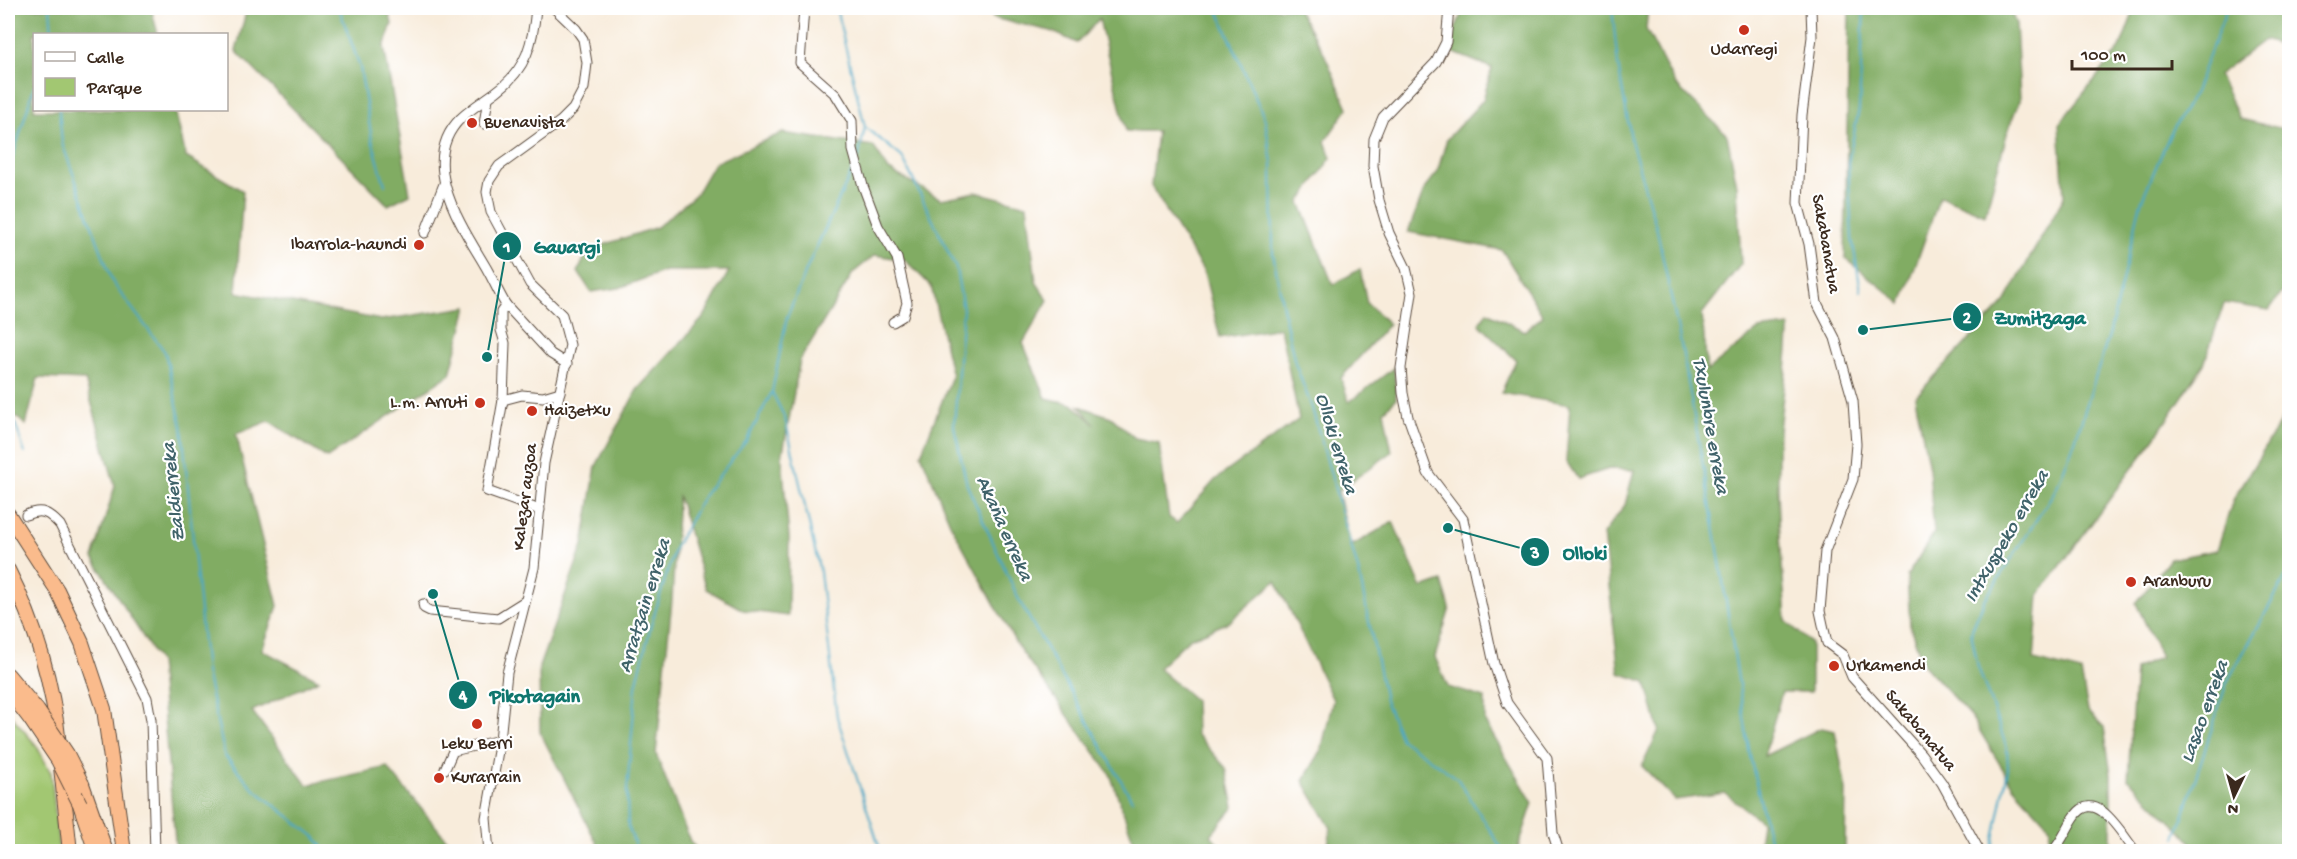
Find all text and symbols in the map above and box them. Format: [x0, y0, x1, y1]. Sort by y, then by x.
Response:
marker: Udarregi [1737, 23, 1751, 37]
legend [33, 33, 228, 111]
scale bar [2072, 33, 2172, 71]
place label: Udarregi [1710, 40, 1778, 61]
text: 100 m [2080, 46, 2126, 67]
text: Calle [87, 49, 125, 70]
text: Parque [86, 79, 143, 100]
place label: Buenavista [483, 113, 566, 134]
marker: Buenavista [465, 116, 479, 130]
street label: Sakabanatua [1806, 193, 1844, 296]
callout: Gauargi [492, 227, 613, 265]
place label: Ibarrola-haundi [290, 235, 407, 256]
marker: Ibarrola-haundi [412, 238, 426, 252]
text: 1 [502, 238, 511, 259]
text: Gauargi [533, 238, 601, 261]
callout: Zumitzaga [1952, 298, 2098, 336]
text: 2 [1963, 309, 1972, 330]
text: Zumitzaga [1994, 309, 2087, 332]
water label: Txulunbre erreka [1686, 356, 1733, 498]
water label: Olloki erreka [1309, 391, 1362, 499]
place label: L.m. Arruti [390, 393, 468, 414]
marker: L.m. Arruti [473, 396, 487, 410]
place label: Haizetxu [544, 401, 611, 422]
marker: Haizetxu [525, 404, 539, 418]
water label: Zaldierreka [158, 440, 192, 543]
street label: Kalezar auzoa [509, 441, 543, 552]
water label: Intxuspeko erreka [1961, 465, 2056, 607]
water label: Akaña erreka [970, 473, 1037, 587]
callout: Olloki [1520, 533, 1619, 571]
water label: Arratzain erreka [615, 535, 678, 676]
text: 3 [1529, 544, 1540, 565]
text: Olloki [1563, 544, 1607, 567]
place label: Aranburu [2143, 572, 2212, 593]
marker: Aranburu [2124, 575, 2138, 589]
place label: Urkamendi [1846, 656, 1926, 677]
water label: Lasao erreka [2177, 656, 2236, 766]
marker: Urkamendi [1827, 659, 1841, 673]
callout: Pikotagain [448, 676, 592, 714]
street label: Sakabanatua [1880, 686, 1961, 777]
text: 4 [458, 687, 468, 708]
text: Pikotagain [489, 687, 581, 710]
marker: Leku Berri [470, 717, 484, 731]
place label: Leku Berri [441, 734, 513, 755]
north arrow [2204, 766, 2264, 826]
place label: Kurarrain [451, 768, 521, 789]
marker: Kurarrain [432, 771, 446, 785]
text: N [2226, 797, 2239, 817]

